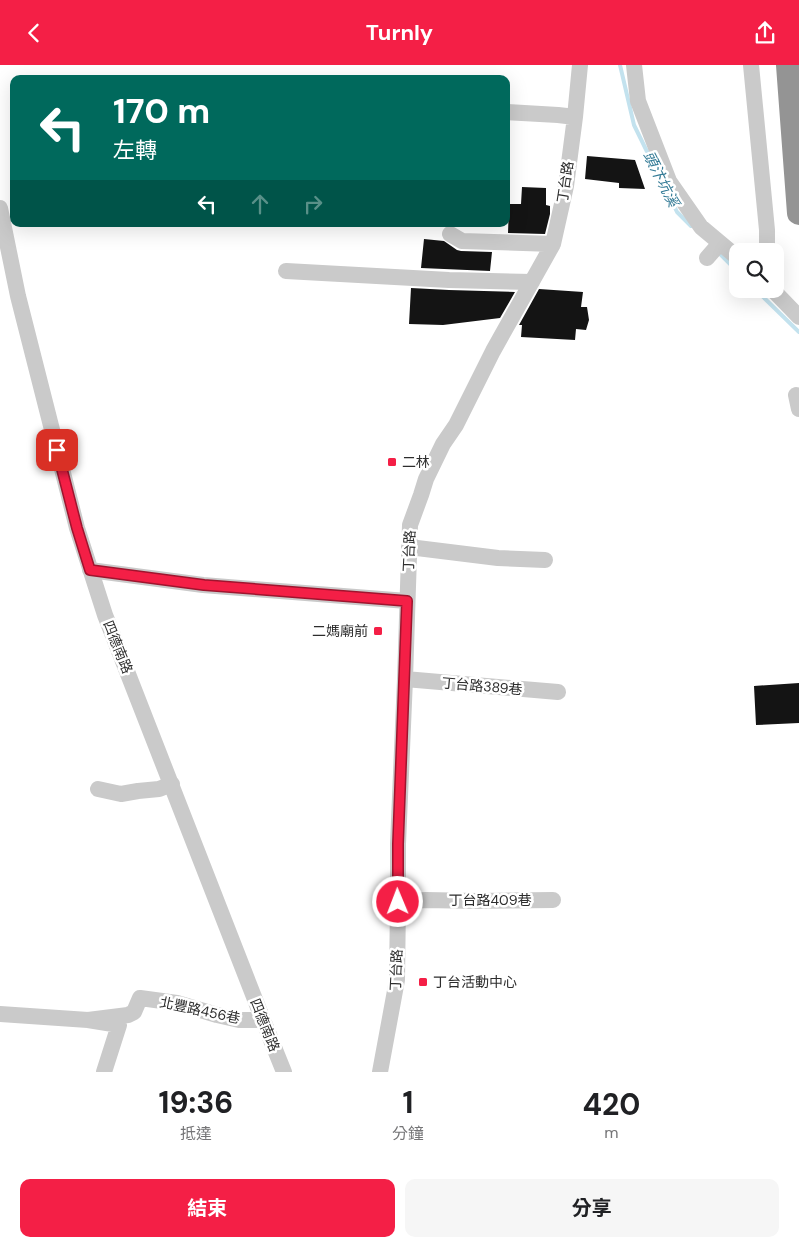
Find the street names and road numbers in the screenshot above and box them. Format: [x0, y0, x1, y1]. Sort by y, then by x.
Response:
street label: 丁台路 [553, 160, 577, 204]
street label: 丁台路 [399, 530, 419, 572]
street label: 四德南路 [99, 618, 137, 676]
street label: 丁台路389巷 [441, 673, 523, 699]
street label: 丁台路409巷 [449, 891, 531, 909]
street label: 丁台路 [386, 949, 406, 991]
street label: 北豐路456巷 [158, 993, 242, 1027]
street label: 四德南路 [246, 996, 284, 1054]

